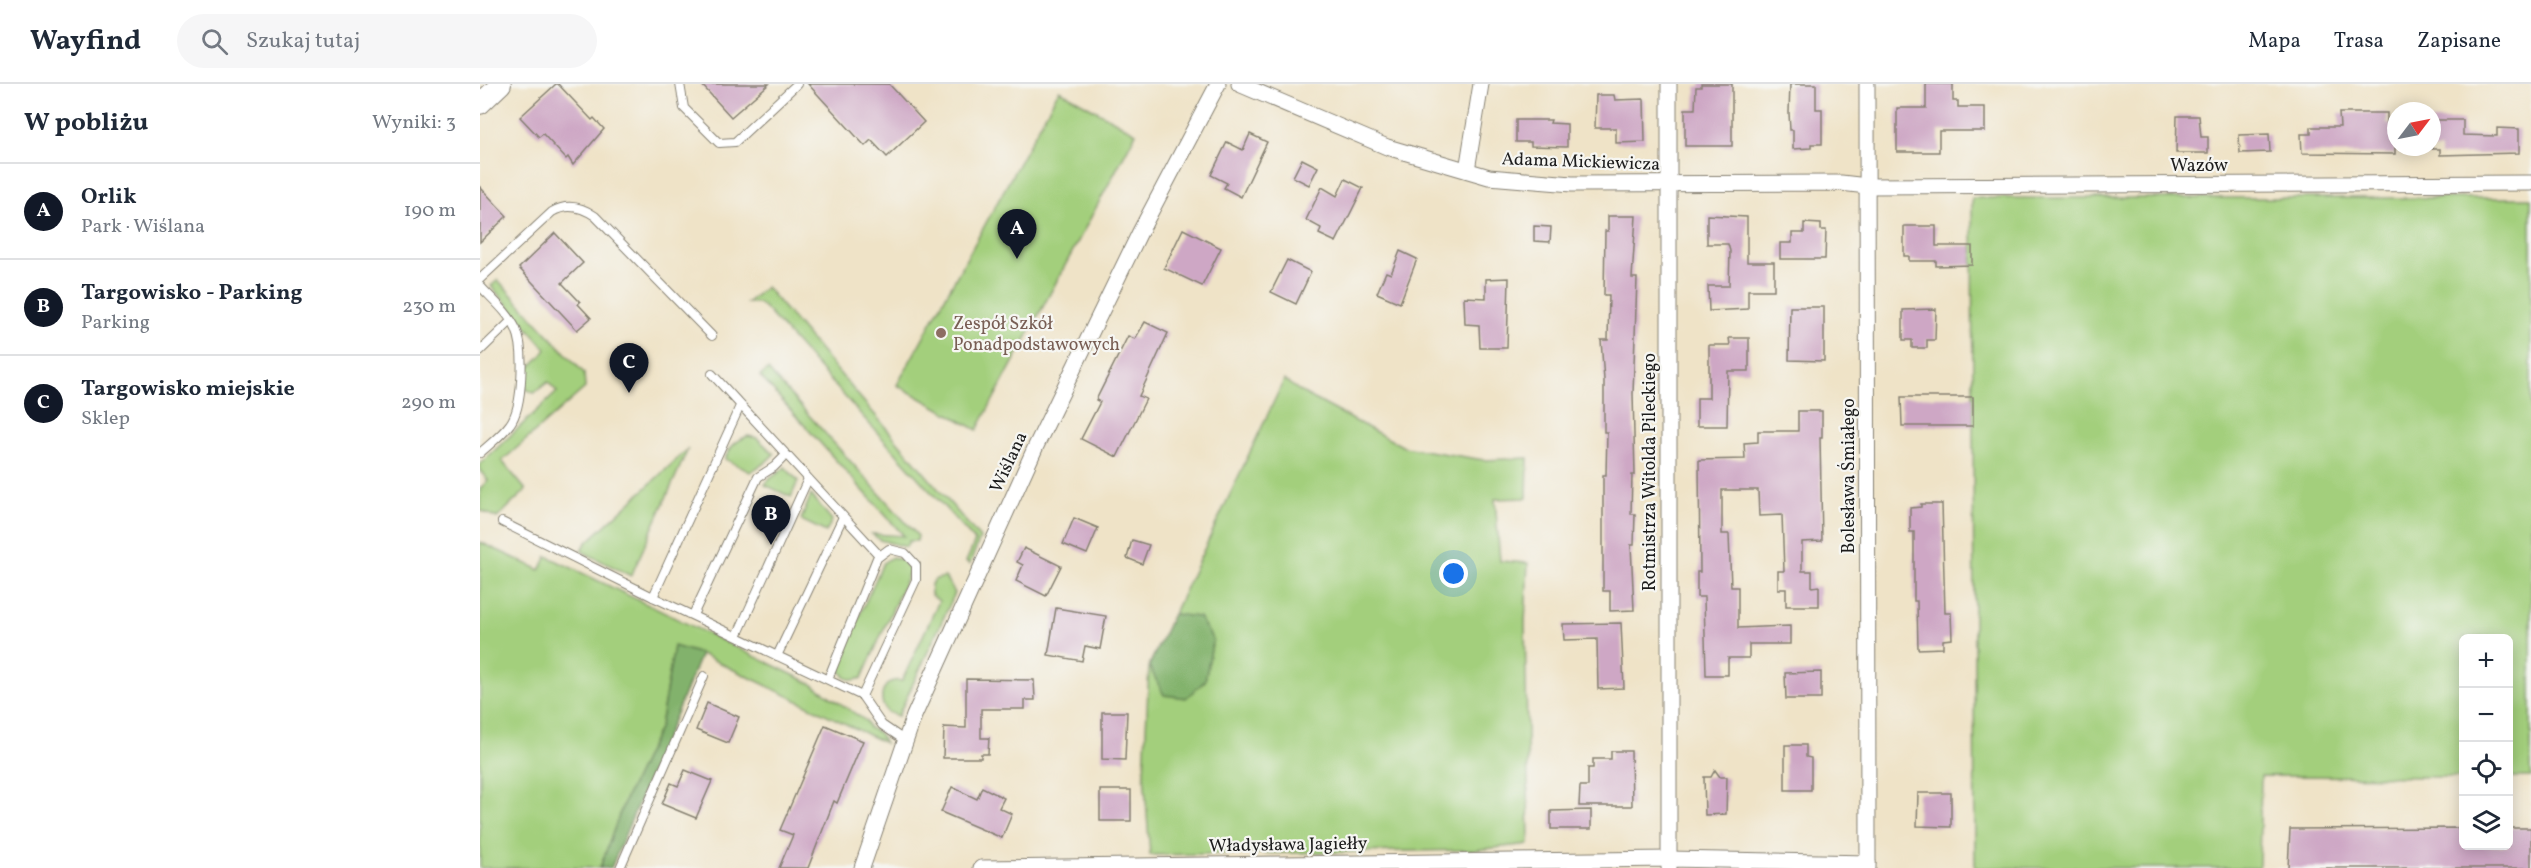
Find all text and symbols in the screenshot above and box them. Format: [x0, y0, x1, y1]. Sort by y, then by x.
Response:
search box [177, 14, 597, 68]
text: Wayfind [30, 22, 141, 61]
icon: search [198, 25, 231, 58]
text: Szukaj tutaj [246, 26, 360, 57]
text: Mapa [2248, 27, 2301, 56]
text: Trasa [2334, 27, 2384, 56]
text: Zapisane [2417, 27, 2501, 56]
north arrow [2387, 102, 2441, 156]
text: W pobliżu [24, 105, 148, 141]
text: Wyniki: 3 [372, 109, 456, 137]
street label: Adama Mickiewicza [1501, 147, 1661, 178]
street label: Wazów [2170, 154, 2228, 179]
text: Orlik [81, 182, 136, 213]
text: A [36, 197, 51, 225]
text: 190 m [404, 197, 456, 225]
pin: A [998, 210, 1036, 259]
text: Park · Wiślana [81, 213, 205, 241]
text: Targowisko - Parking [81, 278, 303, 309]
text: B [37, 293, 50, 321]
text: 230 m [402, 293, 456, 321]
text: Parking [81, 309, 150, 337]
place label: Zespół Szkół Ponadpodstawowych [953, 312, 1120, 358]
marker: Zespół Szkół Ponadpodstawowych [934, 326, 948, 340]
pin: C [610, 344, 648, 393]
street label: Rotmistrza Witolda Pileckiego [1638, 353, 1663, 591]
text: Targowisko miejskie [81, 374, 295, 405]
text: C [37, 389, 50, 417]
text: 290 m [401, 389, 456, 417]
street label: Bolesława Śmiałego [1837, 398, 1862, 554]
text: Sklep [81, 405, 130, 433]
street label: Wiślana [984, 428, 1034, 497]
pin: B [752, 496, 790, 545]
your location [1439, 559, 1468, 588]
map controls [2459, 634, 2513, 850]
button: + [2459, 634, 2513, 688]
button: − [2459, 688, 2513, 742]
button: locate [2459, 742, 2513, 796]
button: layers [2459, 796, 2513, 850]
street label: Władysława Jagiełły [1208, 832, 1368, 859]

